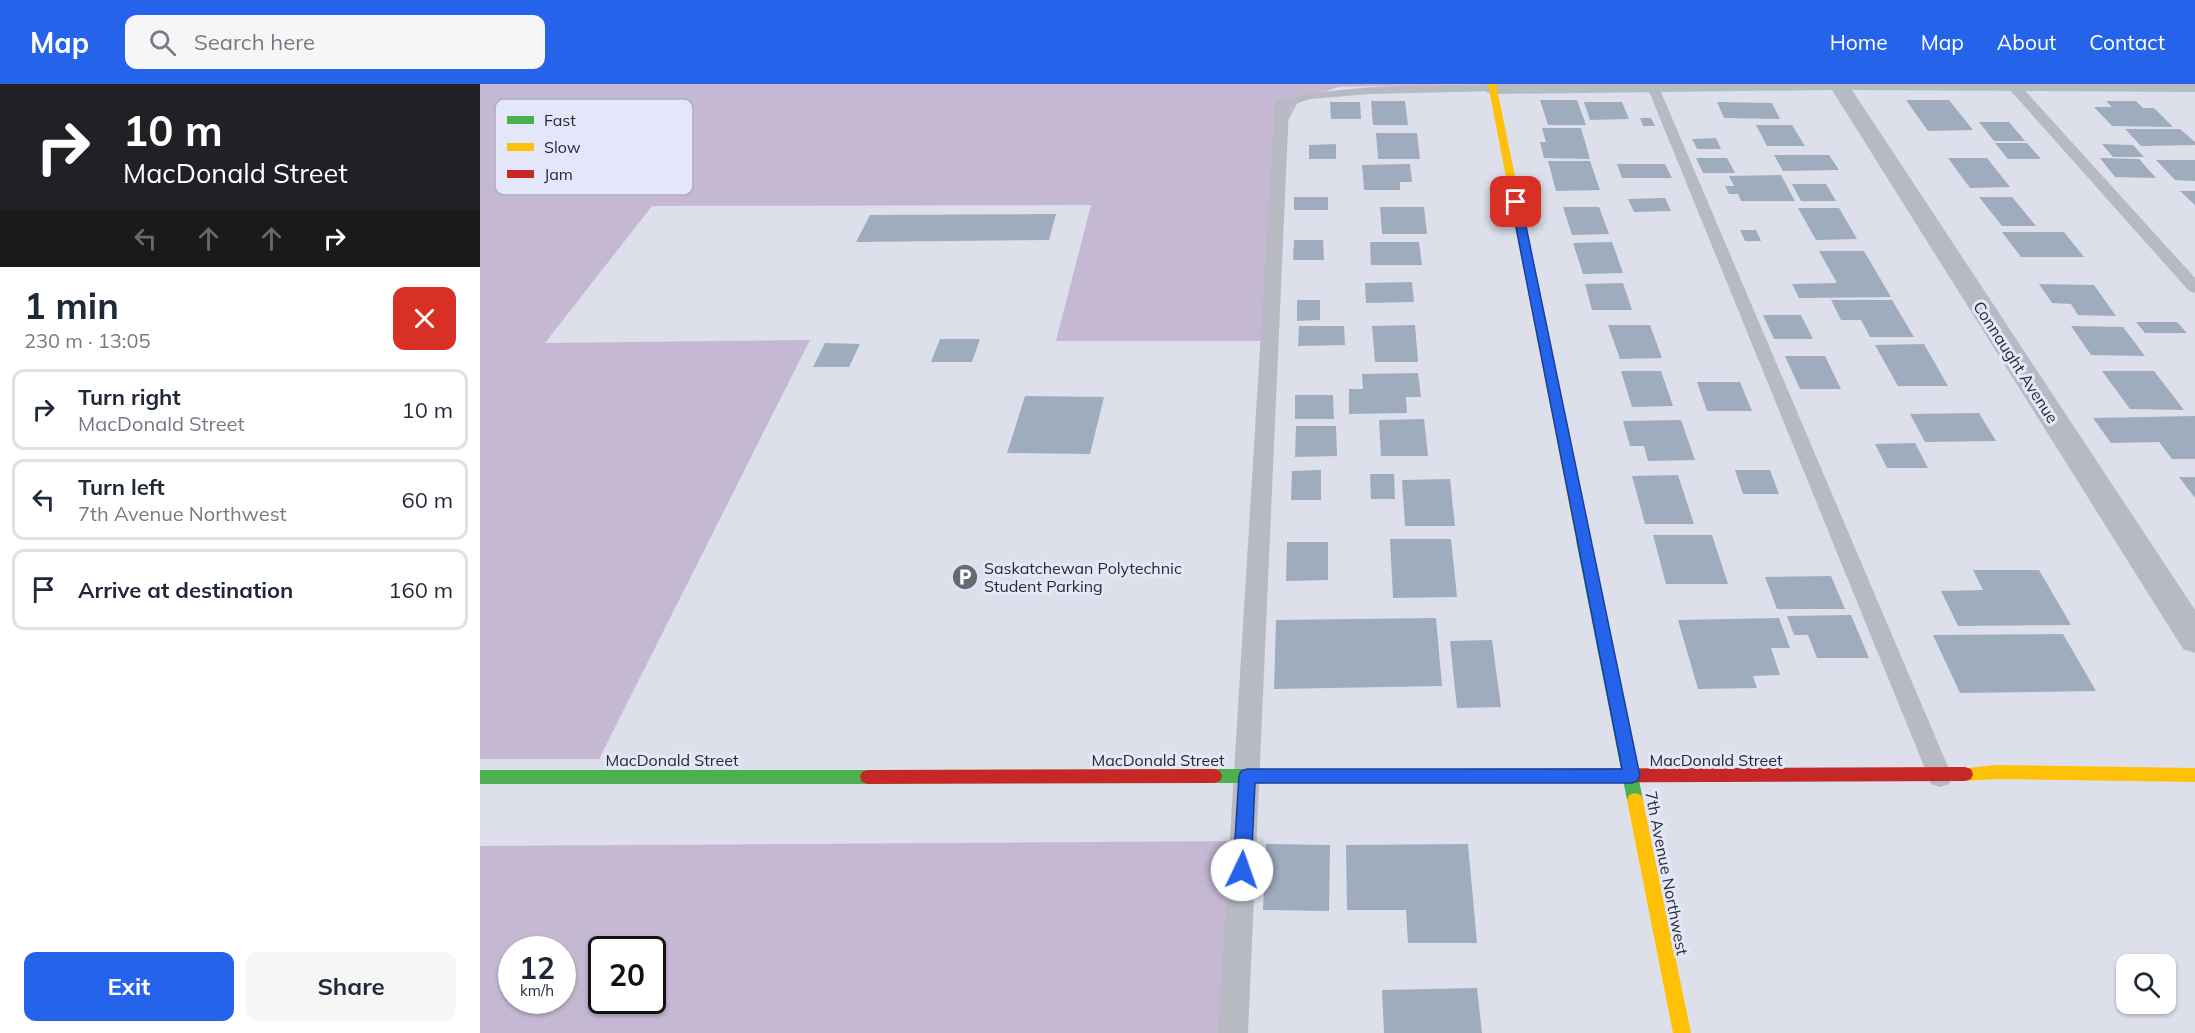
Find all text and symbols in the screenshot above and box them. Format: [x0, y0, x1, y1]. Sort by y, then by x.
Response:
search box [125, 15, 545, 69]
text: Map [30, 25, 89, 60]
icon: search [146, 26, 179, 59]
text: Search here [194, 28, 315, 56]
text: Home [1830, 29, 1888, 55]
text: Map [1921, 29, 1964, 55]
text: About [1997, 29, 2056, 55]
text: Contact [2089, 29, 2165, 55]
legend [495, 99, 693, 195]
text: 10 m [123, 104, 223, 157]
icon: right [24, 108, 102, 186]
text: Fast [544, 110, 576, 130]
text: Slow [544, 137, 581, 157]
text: MacDonald Street [123, 156, 348, 190]
text: Jam [544, 164, 573, 184]
pin [1490, 176, 1541, 227]
icon: arrive [1499, 185, 1532, 218]
icon: left [129, 222, 162, 255]
icon: ahead [192, 222, 225, 255]
icon: ahead [255, 222, 288, 255]
icon: right [318, 222, 351, 255]
text: 1 min [24, 283, 119, 328]
button: close [393, 287, 456, 350]
street label: Connaught Avenue [1969, 297, 2063, 427]
text: 230 m · 13:05 [24, 328, 150, 353]
text: Turn right [78, 383, 181, 411]
icon: right [27, 393, 60, 426]
text: 10 m [402, 396, 453, 424]
text: MacDonald Street [78, 411, 244, 436]
text: Turn left [78, 473, 165, 501]
icon: left [27, 483, 60, 516]
text: 60 m [402, 486, 453, 514]
text: 7th Avenue Northwest [78, 501, 287, 526]
place label: Saskatchewan Polytechnic Student Parking [984, 558, 1182, 596]
parking icon: Saskatchewan Polytechnic Student Parking [950, 562, 980, 592]
icon: arrive [27, 573, 60, 606]
text: Arrive at destination [78, 576, 293, 604]
text: 160 m [388, 576, 453, 604]
street label: MacDonald Street [605, 750, 739, 770]
street label: MacDonald Street [1091, 750, 1225, 770]
street label: MacDonald Street [1649, 750, 1783, 770]
street label: 7th Avenue Northwest [1641, 789, 1693, 957]
position arrow [1210, 838, 1274, 902]
speed limit sign: 20 [588, 936, 666, 1014]
text: 12 [519, 949, 555, 987]
button: Exit [24, 952, 234, 1021]
button: Share [246, 952, 456, 1021]
map controls [2116, 954, 2176, 1014]
button: search [2116, 954, 2176, 1014]
text: km/h [520, 981, 554, 1000]

